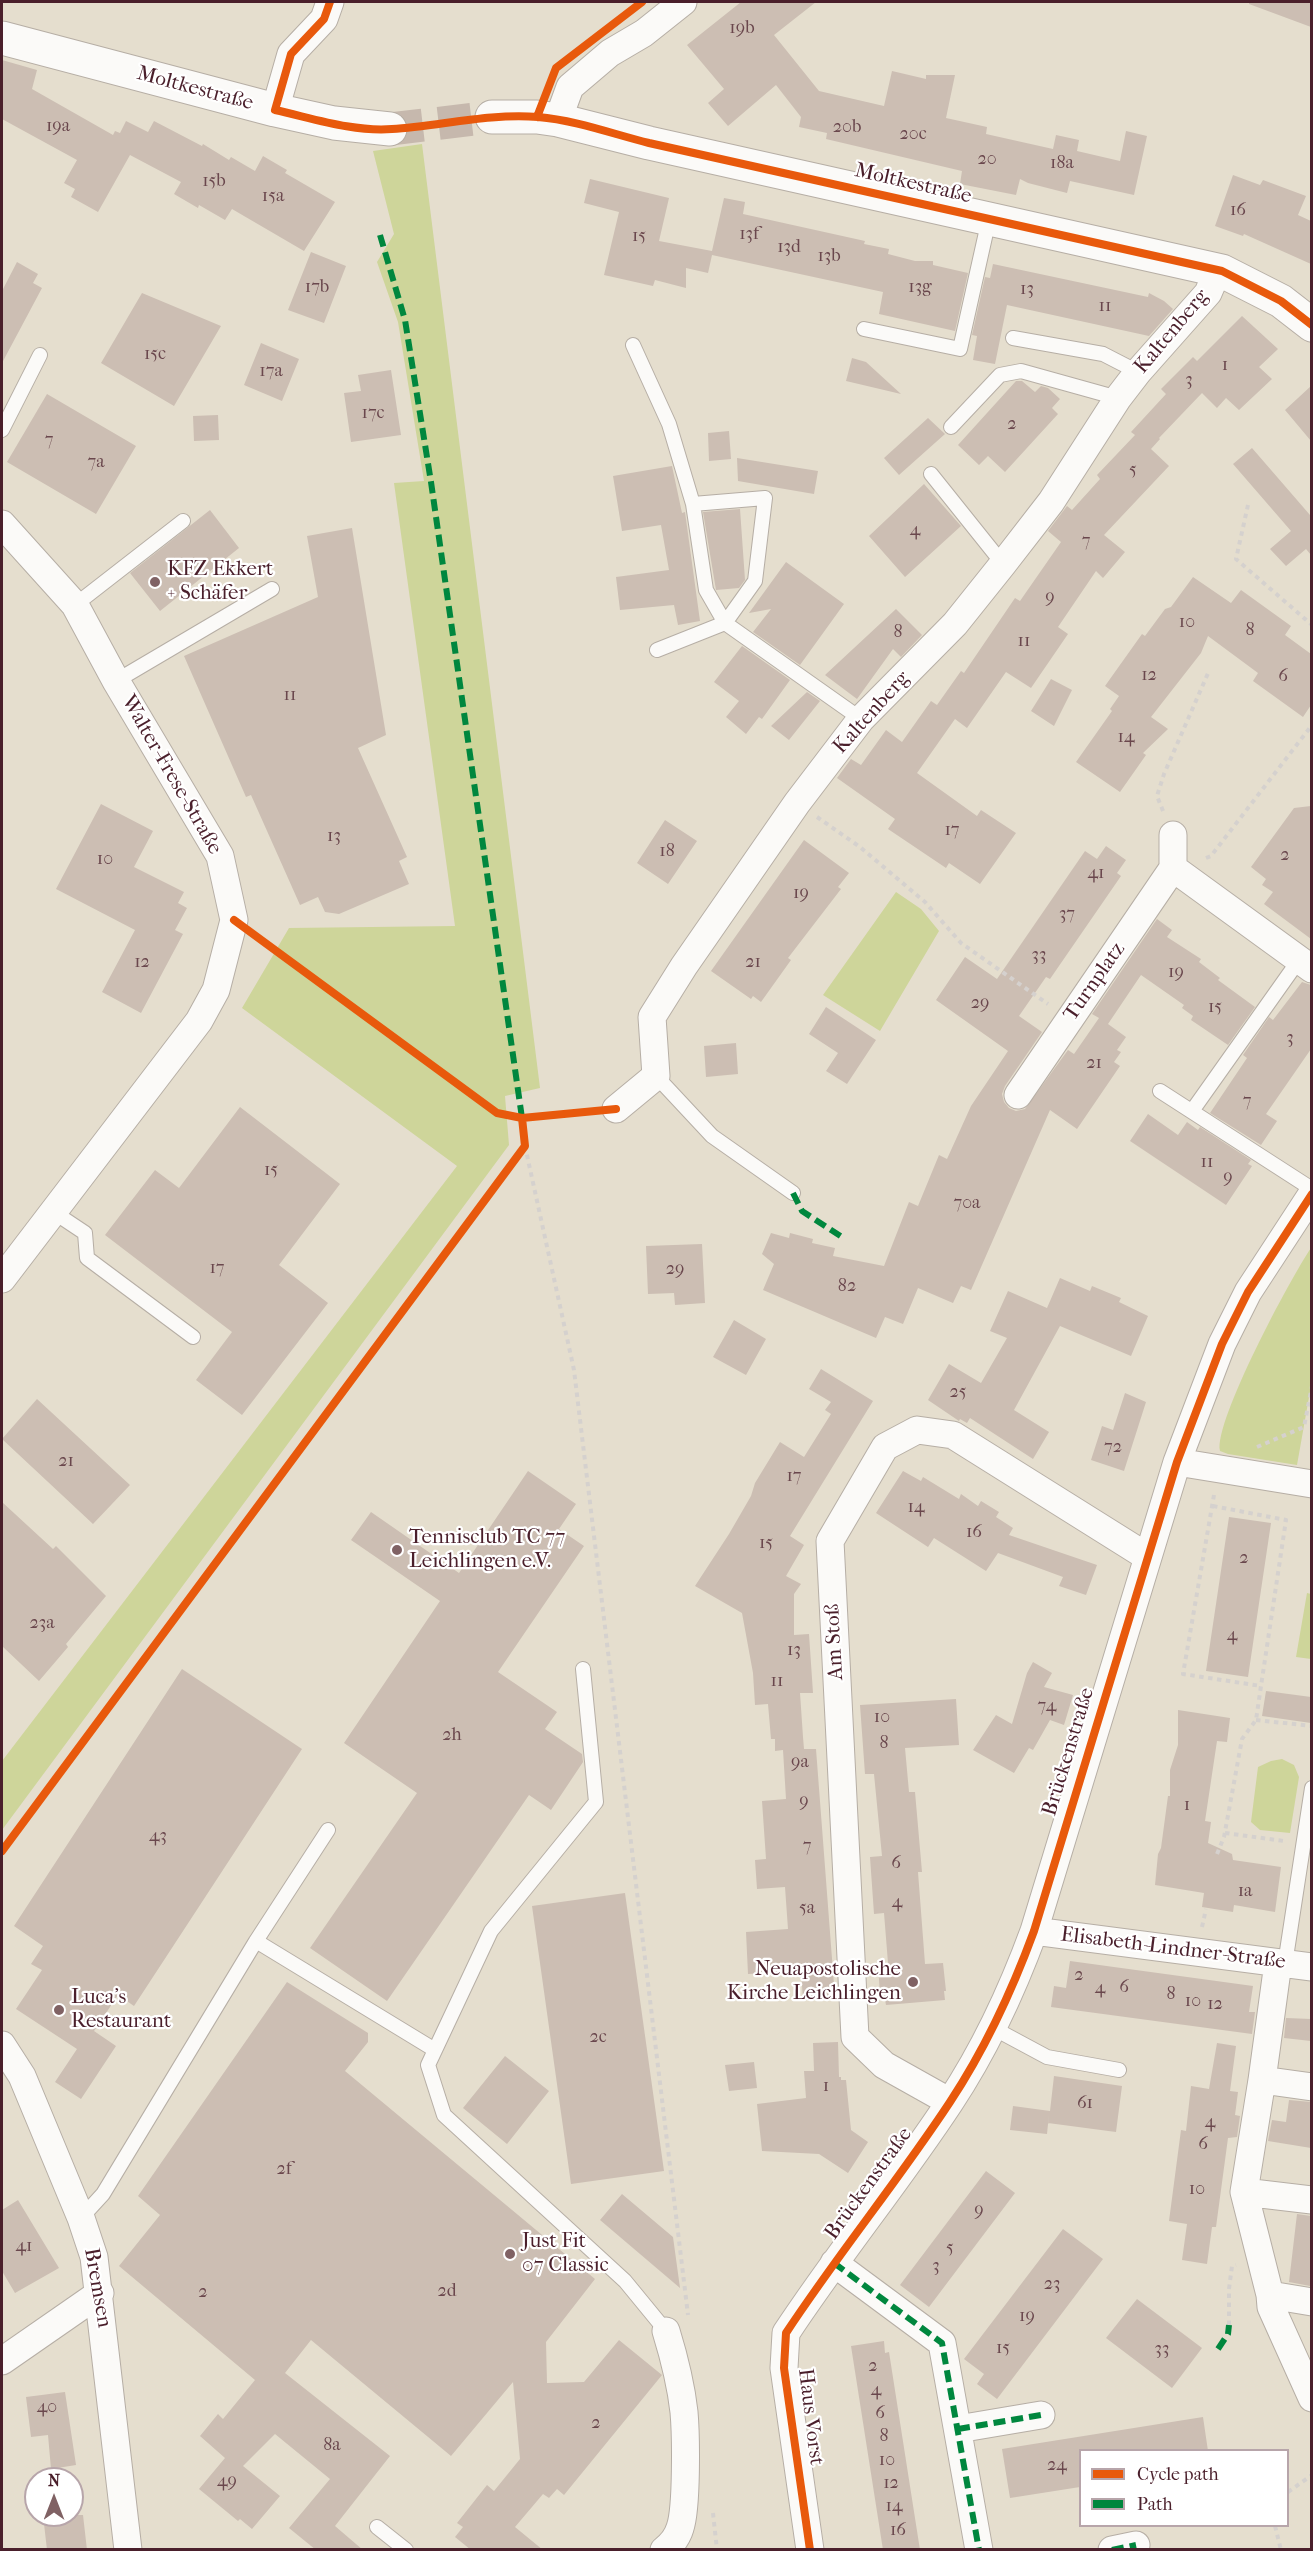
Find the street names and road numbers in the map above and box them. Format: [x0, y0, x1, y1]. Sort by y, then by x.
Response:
street label: Moltkestraße [134, 61, 256, 117]
street label: Moltkestraße [852, 158, 974, 210]
street label: Kaltenberg [1129, 285, 1215, 379]
street label: Kaltenberg [828, 667, 916, 759]
street label: Walter-Frese-Straße [115, 691, 227, 859]
street label: Turnplatz [1059, 938, 1131, 1026]
street label: Am Stoß [820, 1603, 850, 1681]
street label: Brückenstraße [1038, 1685, 1100, 1819]
street label: Elisabeth-Lindner-Straße [1059, 1923, 1287, 1975]
street label: Brückenstraße [820, 2123, 918, 2245]
street label: Bremsen [78, 2246, 116, 2330]
street label: Haus Vorst [792, 2367, 828, 2467]

